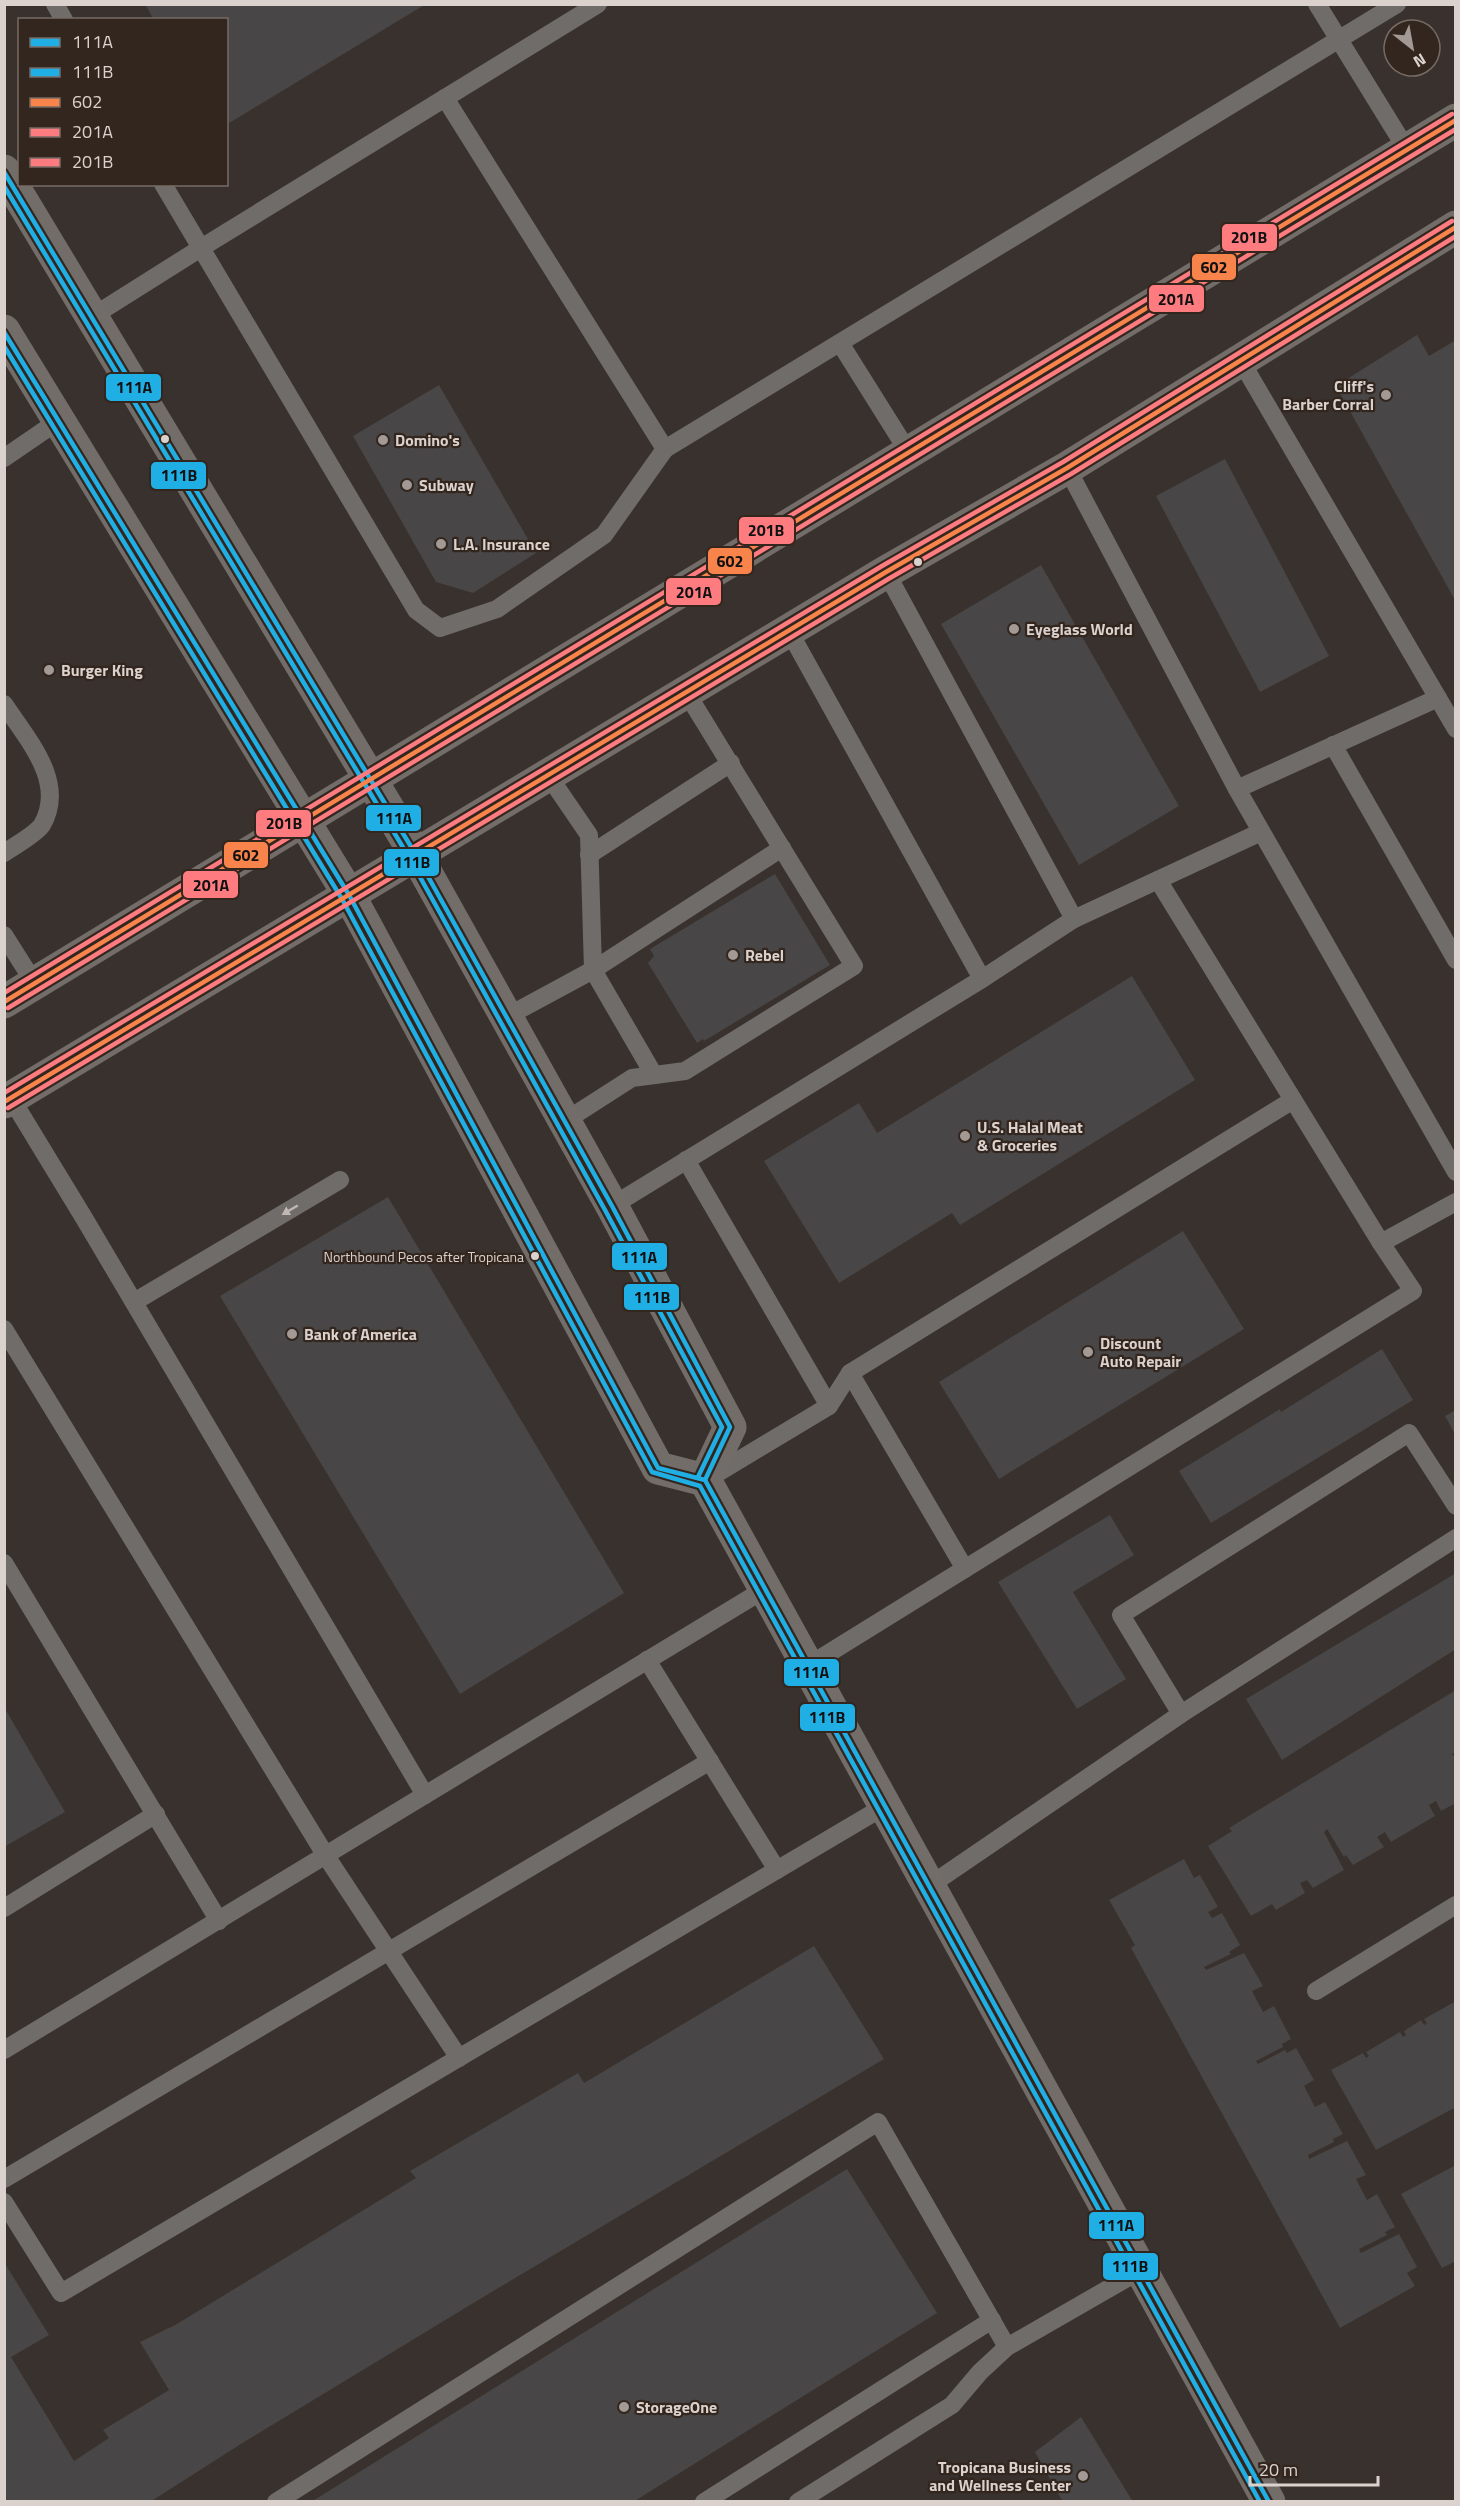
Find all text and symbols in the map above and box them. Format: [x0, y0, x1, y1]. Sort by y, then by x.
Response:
legend [18, 18, 228, 186]
north arrow [1382, 18, 1442, 78]
text: 111A [72, 28, 113, 55]
text: N [1409, 48, 1431, 74]
text: 111B [72, 58, 113, 85]
text: 602 [72, 88, 102, 115]
text: 201A [72, 118, 113, 145]
text: 201B [72, 148, 113, 175]
line badge: 201B [1221, 223, 1278, 252]
text: 201B [1231, 225, 1268, 249]
line badge: 602 [1191, 253, 1237, 281]
text: 602 [1201, 255, 1227, 279]
line badge: 201A [1148, 284, 1205, 313]
text: 201A [1158, 287, 1195, 311]
line badge: 111A [105, 373, 162, 402]
place label: Cliff's Barber Corral [1282, 374, 1374, 416]
text: 111A [116, 375, 153, 399]
marker: Cliff's Barber Corral [1379, 388, 1393, 402]
place label: Domino's [395, 428, 460, 452]
unlabelled marker [159, 433, 171, 445]
marker: Domino's [376, 433, 390, 447]
line badge: 111B [150, 461, 207, 490]
text: 111B [161, 463, 198, 487]
place label: Subway [419, 473, 474, 497]
marker: Subway [400, 478, 414, 492]
line badge: 201B [738, 516, 795, 545]
text: 201B [748, 518, 785, 542]
place label: L.A. Insurance [453, 532, 550, 556]
marker: L.A. Insurance [434, 537, 448, 551]
line badge: 602 [707, 547, 753, 575]
text: 602 [717, 549, 743, 573]
unlabelled marker [912, 556, 924, 568]
line badge: 201A [665, 577, 722, 606]
text: 201A [676, 580, 713, 604]
place label: Eyeglass World [1026, 617, 1133, 641]
marker: Eyeglass World [1007, 622, 1021, 636]
place label: Burger King [61, 658, 143, 682]
marker: Burger King [42, 663, 56, 677]
line badge: 111A [365, 804, 422, 832]
text: 111A [376, 806, 413, 830]
line badge: 201B [255, 809, 312, 838]
text: 201B [266, 811, 303, 835]
line badge: 602 [223, 841, 269, 869]
text: 602 [233, 843, 259, 867]
line badge: 111B [383, 848, 440, 877]
text: 111B [394, 850, 431, 874]
line badge: 201A [182, 870, 239, 899]
text: 201A [193, 873, 230, 897]
place label: Rebel [745, 943, 784, 967]
marker: Rebel [726, 948, 740, 962]
place label: U.S. Halal Meat & Groceries [977, 1115, 1083, 1157]
marker: U.S. Halal Meat & Groceries [958, 1129, 972, 1143]
one-way arrow [281, 1205, 298, 1215]
line badge: 111A [611, 1242, 668, 1271]
text: 111A [621, 1245, 658, 1269]
place label: Northbound Pecos after Tropicana [324, 1246, 524, 1267]
marker: Northbound Pecos after Tropicana [529, 1250, 541, 1262]
line badge: 111B [623, 1283, 680, 1311]
text: 111B [634, 1285, 671, 1309]
place label: Bank of America [304, 1322, 417, 1346]
marker: Bank of America [285, 1327, 299, 1341]
place label: Discount Auto Repair [1100, 1331, 1181, 1373]
marker: Discount Auto Repair [1081, 1345, 1095, 1359]
line badge: 111A [783, 1658, 840, 1687]
text: 111A [793, 1660, 830, 1684]
line badge: 111B [799, 1703, 856, 1732]
text: 111B [809, 1705, 846, 1729]
line badge: 111A [1088, 2211, 1145, 2240]
text: 111A [1098, 2213, 1135, 2237]
line badge: 111B [1102, 2252, 1159, 2281]
text: 111B [1112, 2254, 1149, 2278]
place label: StorageOne [636, 2395, 717, 2419]
marker: StorageOne [617, 2400, 631, 2414]
scale bar [1250, 2449, 1378, 2487]
place label: Tropicana Business and Wellness Center [929, 2455, 1071, 2497]
text: 20 m [1259, 2456, 1298, 2483]
marker: Tropicana Business and Wellness Center [1076, 2469, 1090, 2483]

